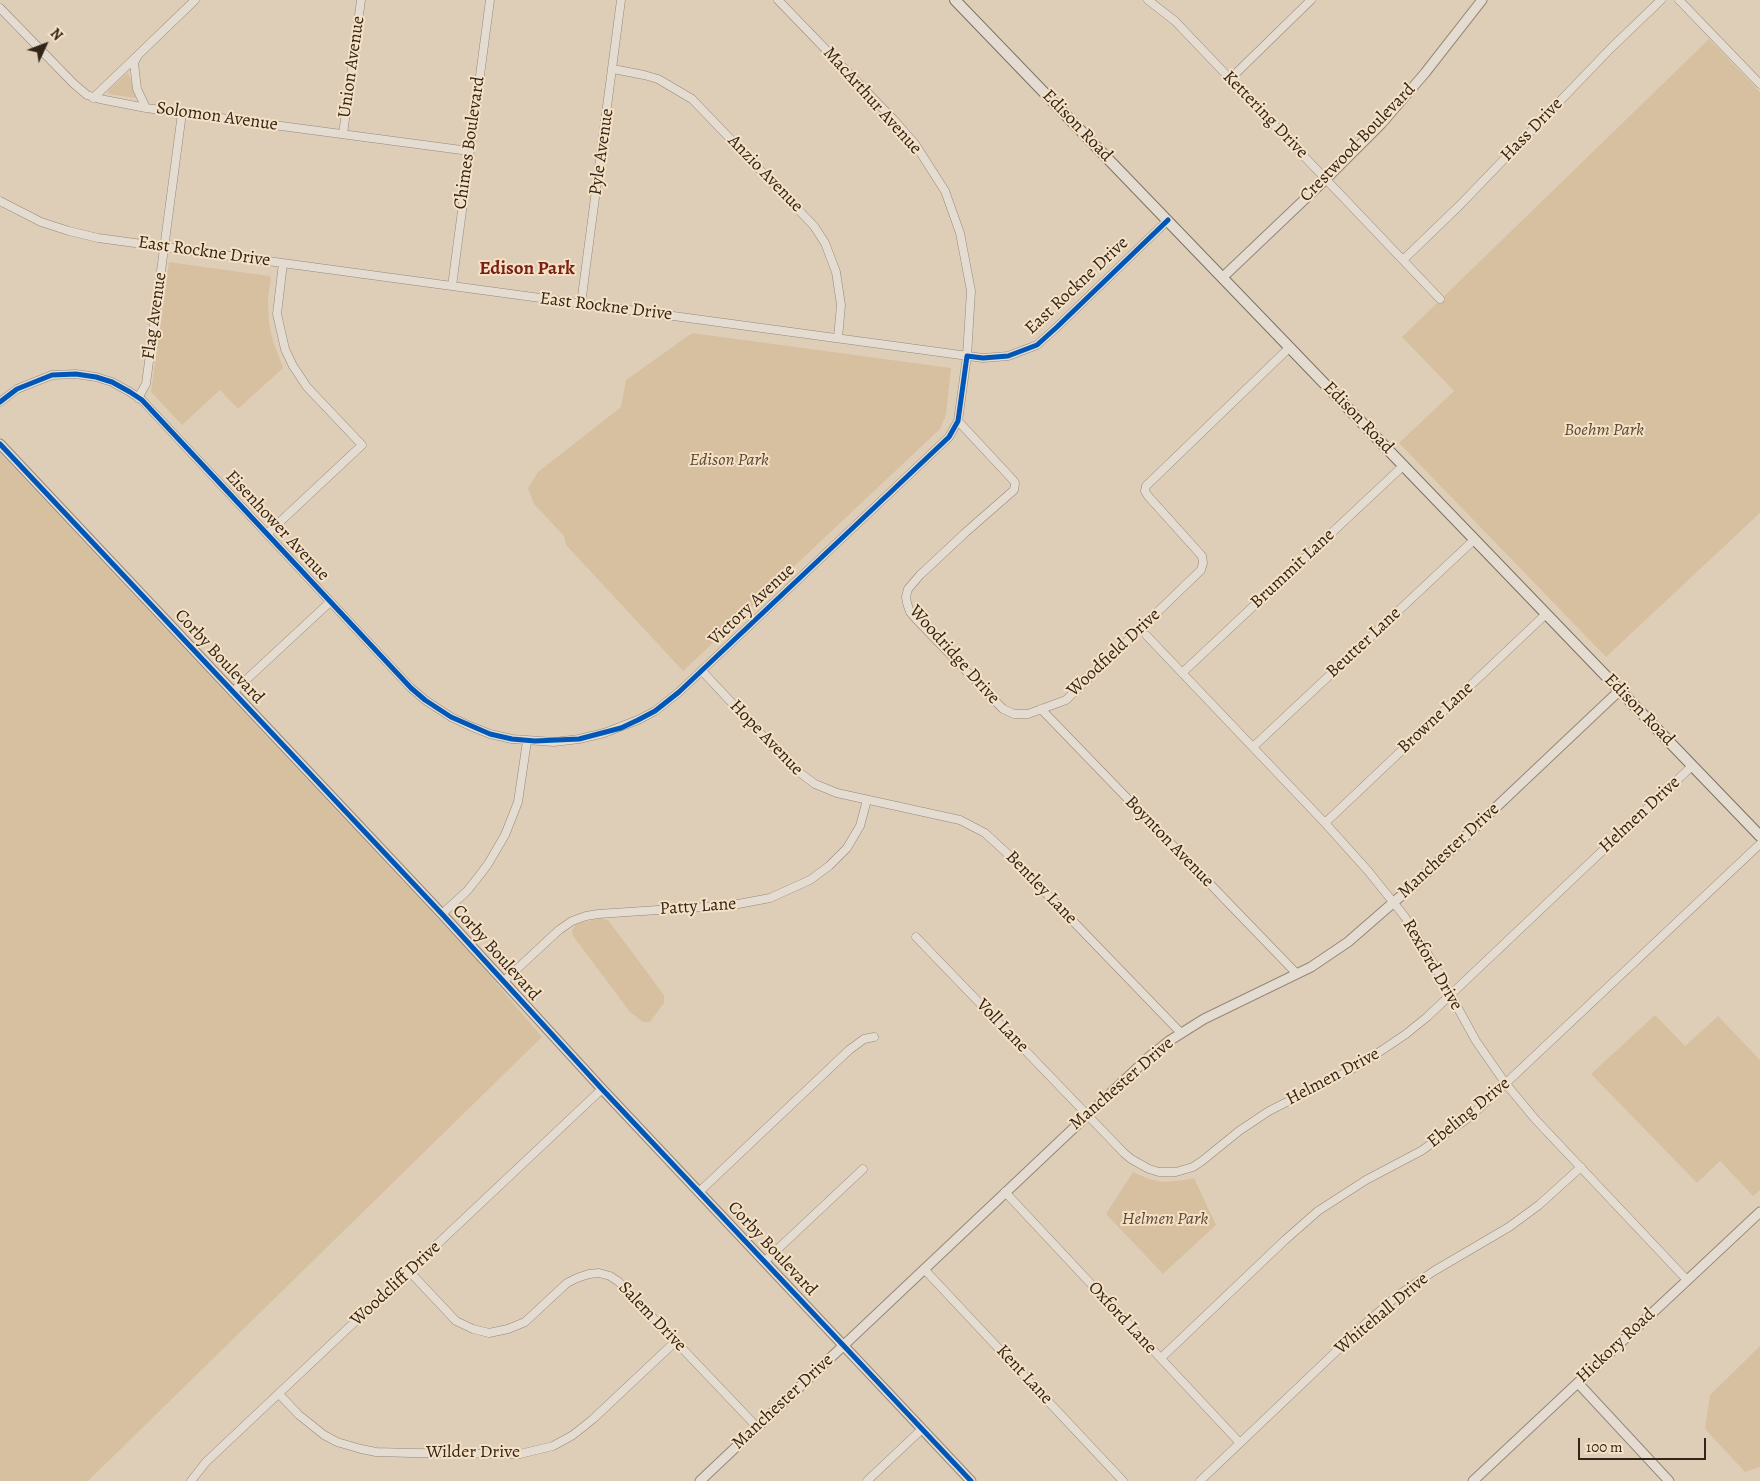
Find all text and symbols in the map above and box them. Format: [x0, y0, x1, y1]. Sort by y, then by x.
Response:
street label: Union Avenue [334, 15, 370, 119]
north arrow [20, 20, 70, 70]
text: N [46, 24, 67, 45]
street label: MacArthur Avenue [818, 43, 926, 159]
street label: Kettering Drive [1218, 67, 1312, 163]
street label: Chimes Boulevard [450, 75, 490, 211]
street label: Crestwood Boulevard [1296, 79, 1420, 207]
street label: Edison Road [1037, 85, 1117, 167]
street label: Hass Drive [1496, 94, 1568, 166]
street label: Solomon Avenue [155, 98, 279, 136]
street label: Pyle Avenue [585, 107, 619, 197]
street label: Anzio Avenue [723, 131, 807, 217]
street label: East Rockne Drive [136, 232, 272, 272]
street label: East Rockne Drive [1021, 233, 1133, 339]
district label: Edison Park [479, 258, 575, 280]
street label: Flag Avenue [138, 271, 172, 361]
street label: East Rockne Drive [539, 288, 673, 326]
street label: Edison Road [1318, 377, 1398, 459]
park label: Boehm Park [1564, 420, 1644, 442]
park label: Edison Park [689, 450, 769, 472]
street label: Eisenhower Avenue [220, 466, 334, 586]
street label: Brummit Lane [1246, 525, 1340, 613]
street label: Victory Avenue [704, 560, 800, 650]
street label: Woodridge Drive [904, 601, 1004, 709]
street label: Beutter Lane [1322, 603, 1406, 683]
street label: Woodfield Drive [1063, 604, 1165, 702]
street label: Corby Boulevard [170, 605, 268, 709]
street label: Edison Road [1599, 669, 1679, 751]
street label: Browne Lane [1394, 678, 1478, 758]
street label: Hope Avenue [725, 696, 807, 780]
street label: Helmen Drive [1595, 772, 1685, 858]
street label: Boynton Avenue [1120, 792, 1218, 892]
street label: Manchester Drive [1394, 799, 1504, 903]
street label: Bentley Lane [1001, 847, 1081, 929]
street label: Patty Lane [659, 894, 737, 920]
street label: Corby Boulevard [447, 901, 545, 1005]
street label: Rexford Drive [1397, 916, 1467, 1014]
street label: Voll Lane [971, 995, 1033, 1057]
street label: Manchester Drive [1066, 1033, 1178, 1135]
street label: Helmen Drive [1283, 1043, 1383, 1111]
street label: Ebeling Drive [1423, 1073, 1515, 1153]
street label: Corby Boulevard [723, 1197, 821, 1301]
park label: Helmen Park [1122, 1209, 1208, 1231]
street label: Woodcliff Drive [346, 1237, 446, 1331]
street label: Whitehall Drive [1331, 1268, 1433, 1360]
street label: Salem Drive [613, 1277, 691, 1357]
street label: Oxford Lane [1083, 1277, 1161, 1359]
street label: Hickory Road [1572, 1304, 1660, 1388]
street label: Kent Lane [991, 1341, 1057, 1409]
street label: Manchester Drive [728, 1350, 838, 1454]
scale bar [1580, 1428, 1708, 1460]
text: 100 m [1586, 1437, 1623, 1457]
street label: Wilder Drive [426, 1442, 520, 1464]

